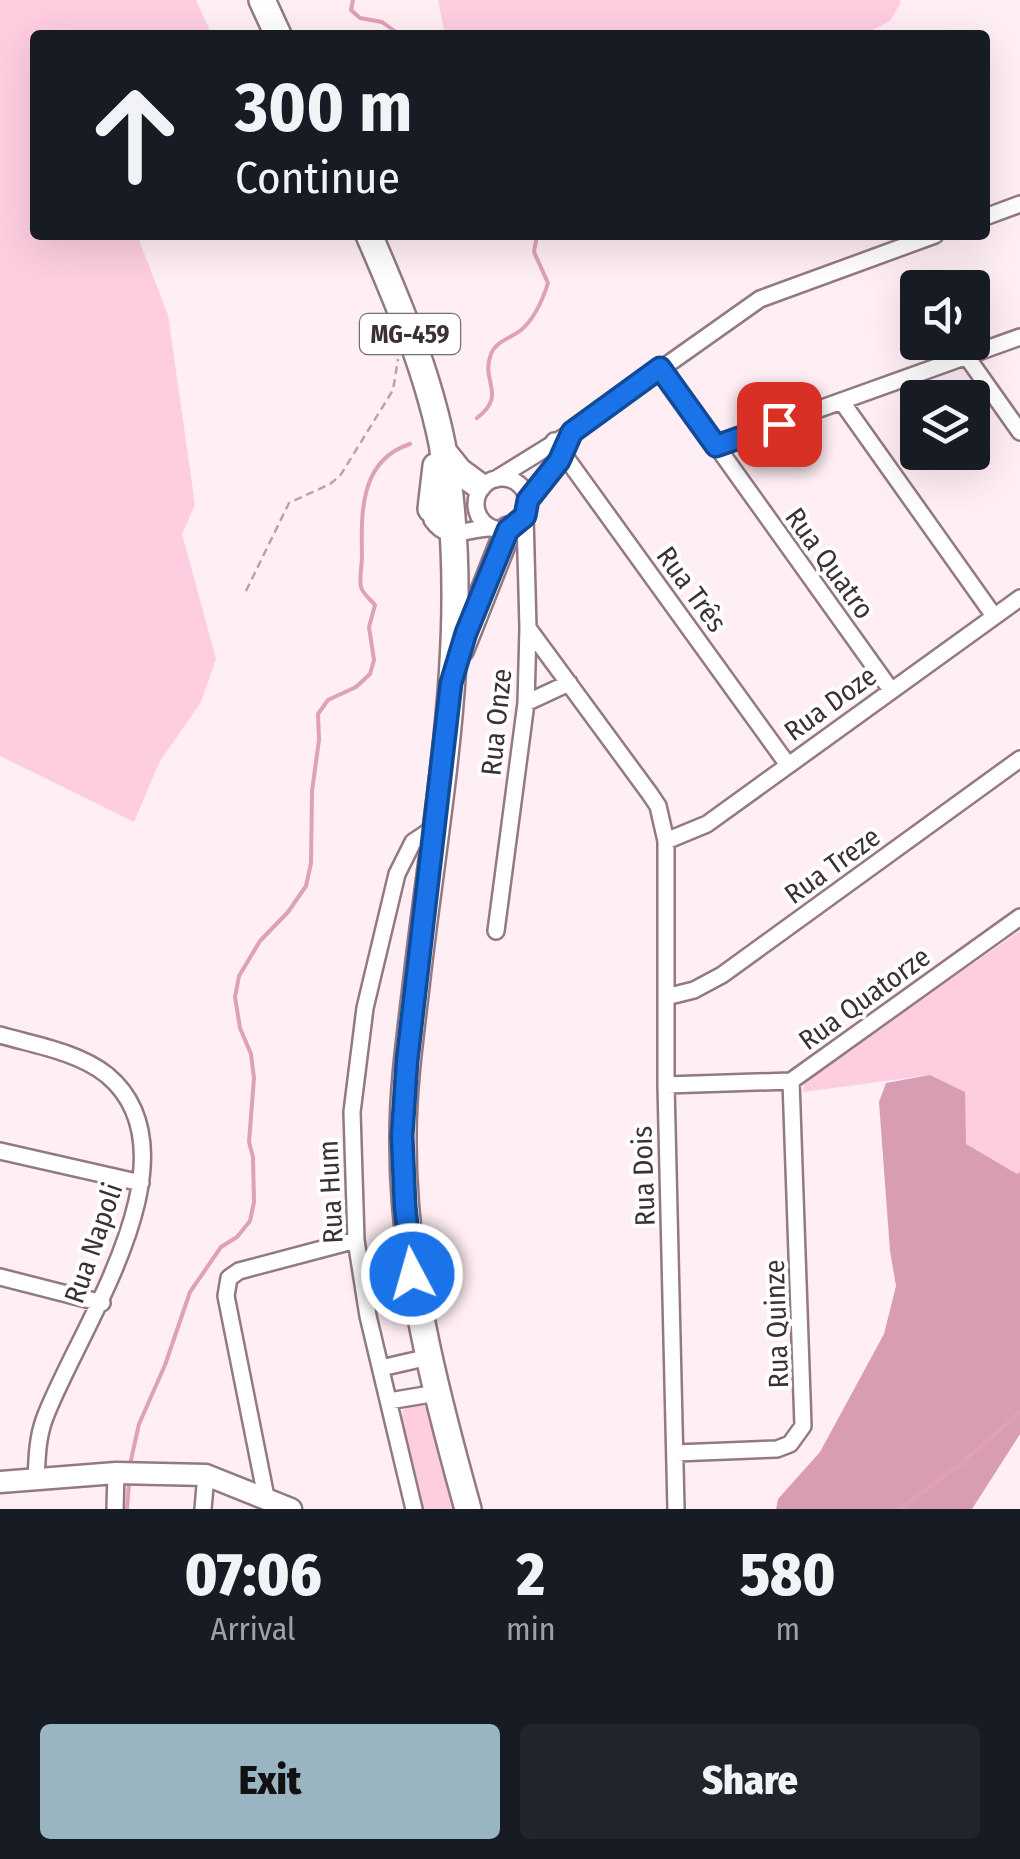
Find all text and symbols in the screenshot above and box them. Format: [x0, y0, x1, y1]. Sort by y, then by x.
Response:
text: 300 m [235, 66, 413, 150]
icon: ahead [70, 70, 200, 200]
text: Continue [235, 151, 400, 205]
map controls [900, 270, 990, 470]
button: sound [900, 270, 990, 360]
road number: MG-459 [360, 314, 460, 354]
button: layers [900, 380, 990, 470]
pin [737, 382, 822, 467]
icon: arrive [752, 397, 807, 452]
street label: Rua Quatro [778, 501, 881, 625]
street label: Rua Três [650, 540, 733, 638]
street label: Rua Doze [778, 659, 883, 748]
street label: Rua Onze [474, 667, 519, 777]
street label: Rua Treze [778, 820, 886, 911]
street label: Rua Quatorze [792, 940, 936, 1057]
street label: Rua Dois [625, 1125, 662, 1227]
street label: Rua Hum [311, 1140, 350, 1244]
street label: Rua Napoli [58, 1179, 129, 1308]
position arrow [360, 1222, 464, 1326]
street label: Rua Quinze [758, 1259, 795, 1389]
text: 07:06 [184, 1539, 322, 1611]
text: 2 [517, 1539, 545, 1611]
text: 580 [740, 1539, 836, 1611]
text: Arrival [211, 1610, 295, 1648]
text: min [506, 1610, 556, 1648]
text: m [776, 1610, 800, 1648]
button: Exit [40, 1724, 500, 1839]
button: Share [520, 1724, 980, 1839]

